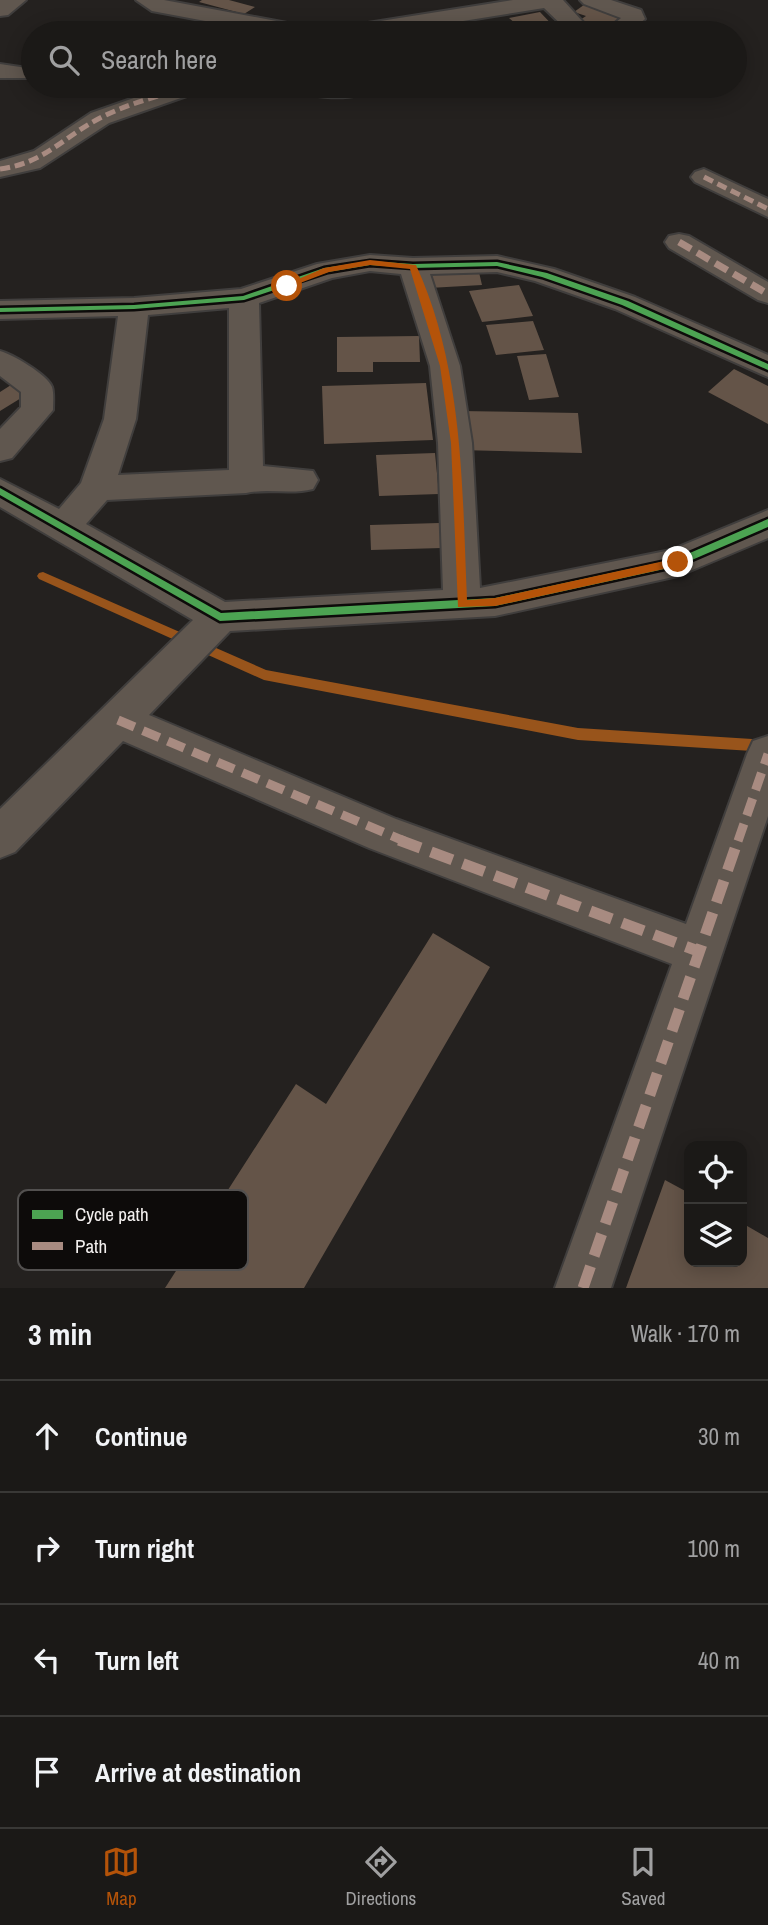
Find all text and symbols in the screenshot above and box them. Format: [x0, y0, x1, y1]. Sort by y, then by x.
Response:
search box [21, 21, 747, 98]
icon: search [45, 41, 83, 79]
text: Search here [101, 42, 217, 77]
route start [271, 270, 302, 301]
route end [662, 546, 693, 577]
map controls [684, 1141, 747, 1267]
button: locate [684, 1141, 747, 1204]
legend [18, 1190, 248, 1270]
text: Cycle path [75, 1201, 149, 1227]
button: layers [684, 1204, 747, 1267]
text: Path [75, 1233, 107, 1259]
text: 3 min [28, 1314, 92, 1354]
text: Walk · 170 m [631, 1318, 740, 1349]
icon: ahead [28, 1417, 66, 1455]
text: Continue [95, 1419, 187, 1454]
text: 30 m [698, 1421, 740, 1452]
icon: right [28, 1529, 66, 1567]
text: Turn right [95, 1531, 194, 1566]
text: 100 m [688, 1533, 740, 1564]
icon: left [28, 1641, 66, 1679]
text: Turn left [95, 1643, 179, 1678]
text: 40 m [698, 1645, 740, 1676]
icon: arrive [28, 1753, 66, 1791]
text: Arrive at destination [95, 1755, 301, 1790]
tab: Map [102, 1843, 140, 1911]
tab: Directions [345, 1843, 416, 1911]
tab: Saved [621, 1843, 666, 1911]

